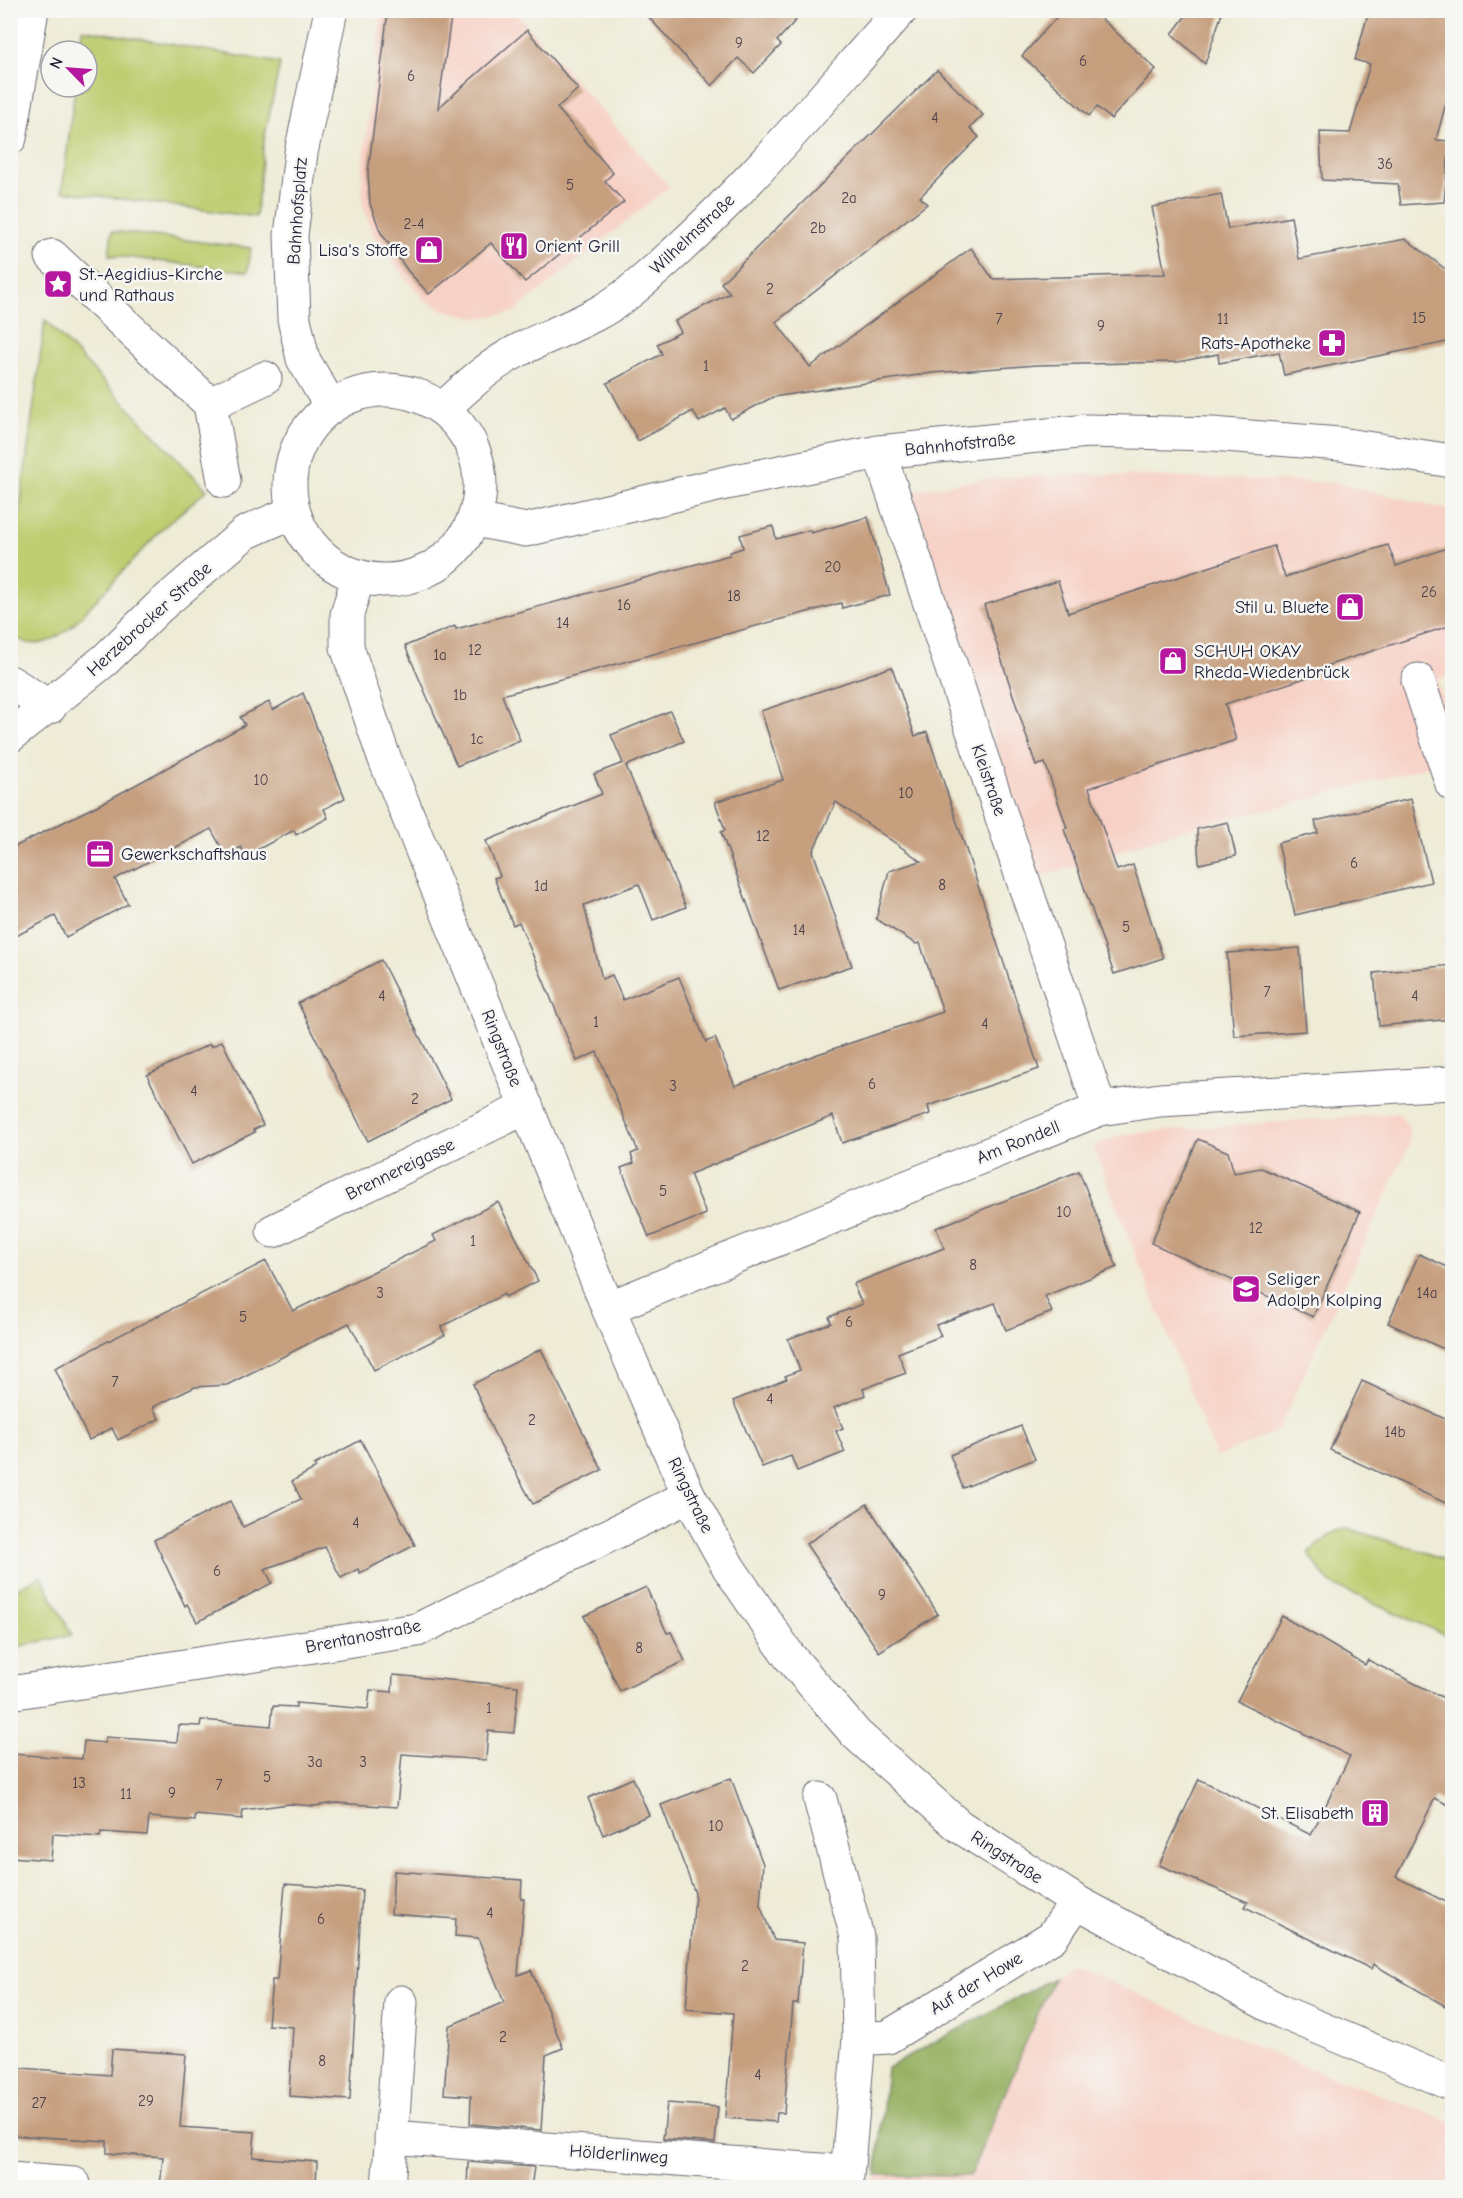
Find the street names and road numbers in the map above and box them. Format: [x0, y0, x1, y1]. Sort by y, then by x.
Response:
street label: Bahnhofsplatz [283, 157, 312, 265]
street label: Wilhelmstraße [646, 190, 739, 279]
street label: Bahnhofstraße [904, 428, 1017, 461]
street label: Herzebrocker Straße [83, 558, 216, 681]
street label: Kleistraße [966, 742, 1011, 819]
street label: Ringstraße [477, 1006, 527, 1090]
street label: Am Rondell [974, 1116, 1063, 1169]
street label: Brennereigasse [342, 1134, 458, 1205]
street label: Ringstraße [663, 1454, 718, 1536]
street label: Brentanostraße [303, 1615, 423, 1658]
street label: Ringstraße [967, 1826, 1047, 1888]
street label: Auf der Howe [926, 1948, 1026, 2019]
street label: Hölderlinweg [569, 2141, 669, 2168]

